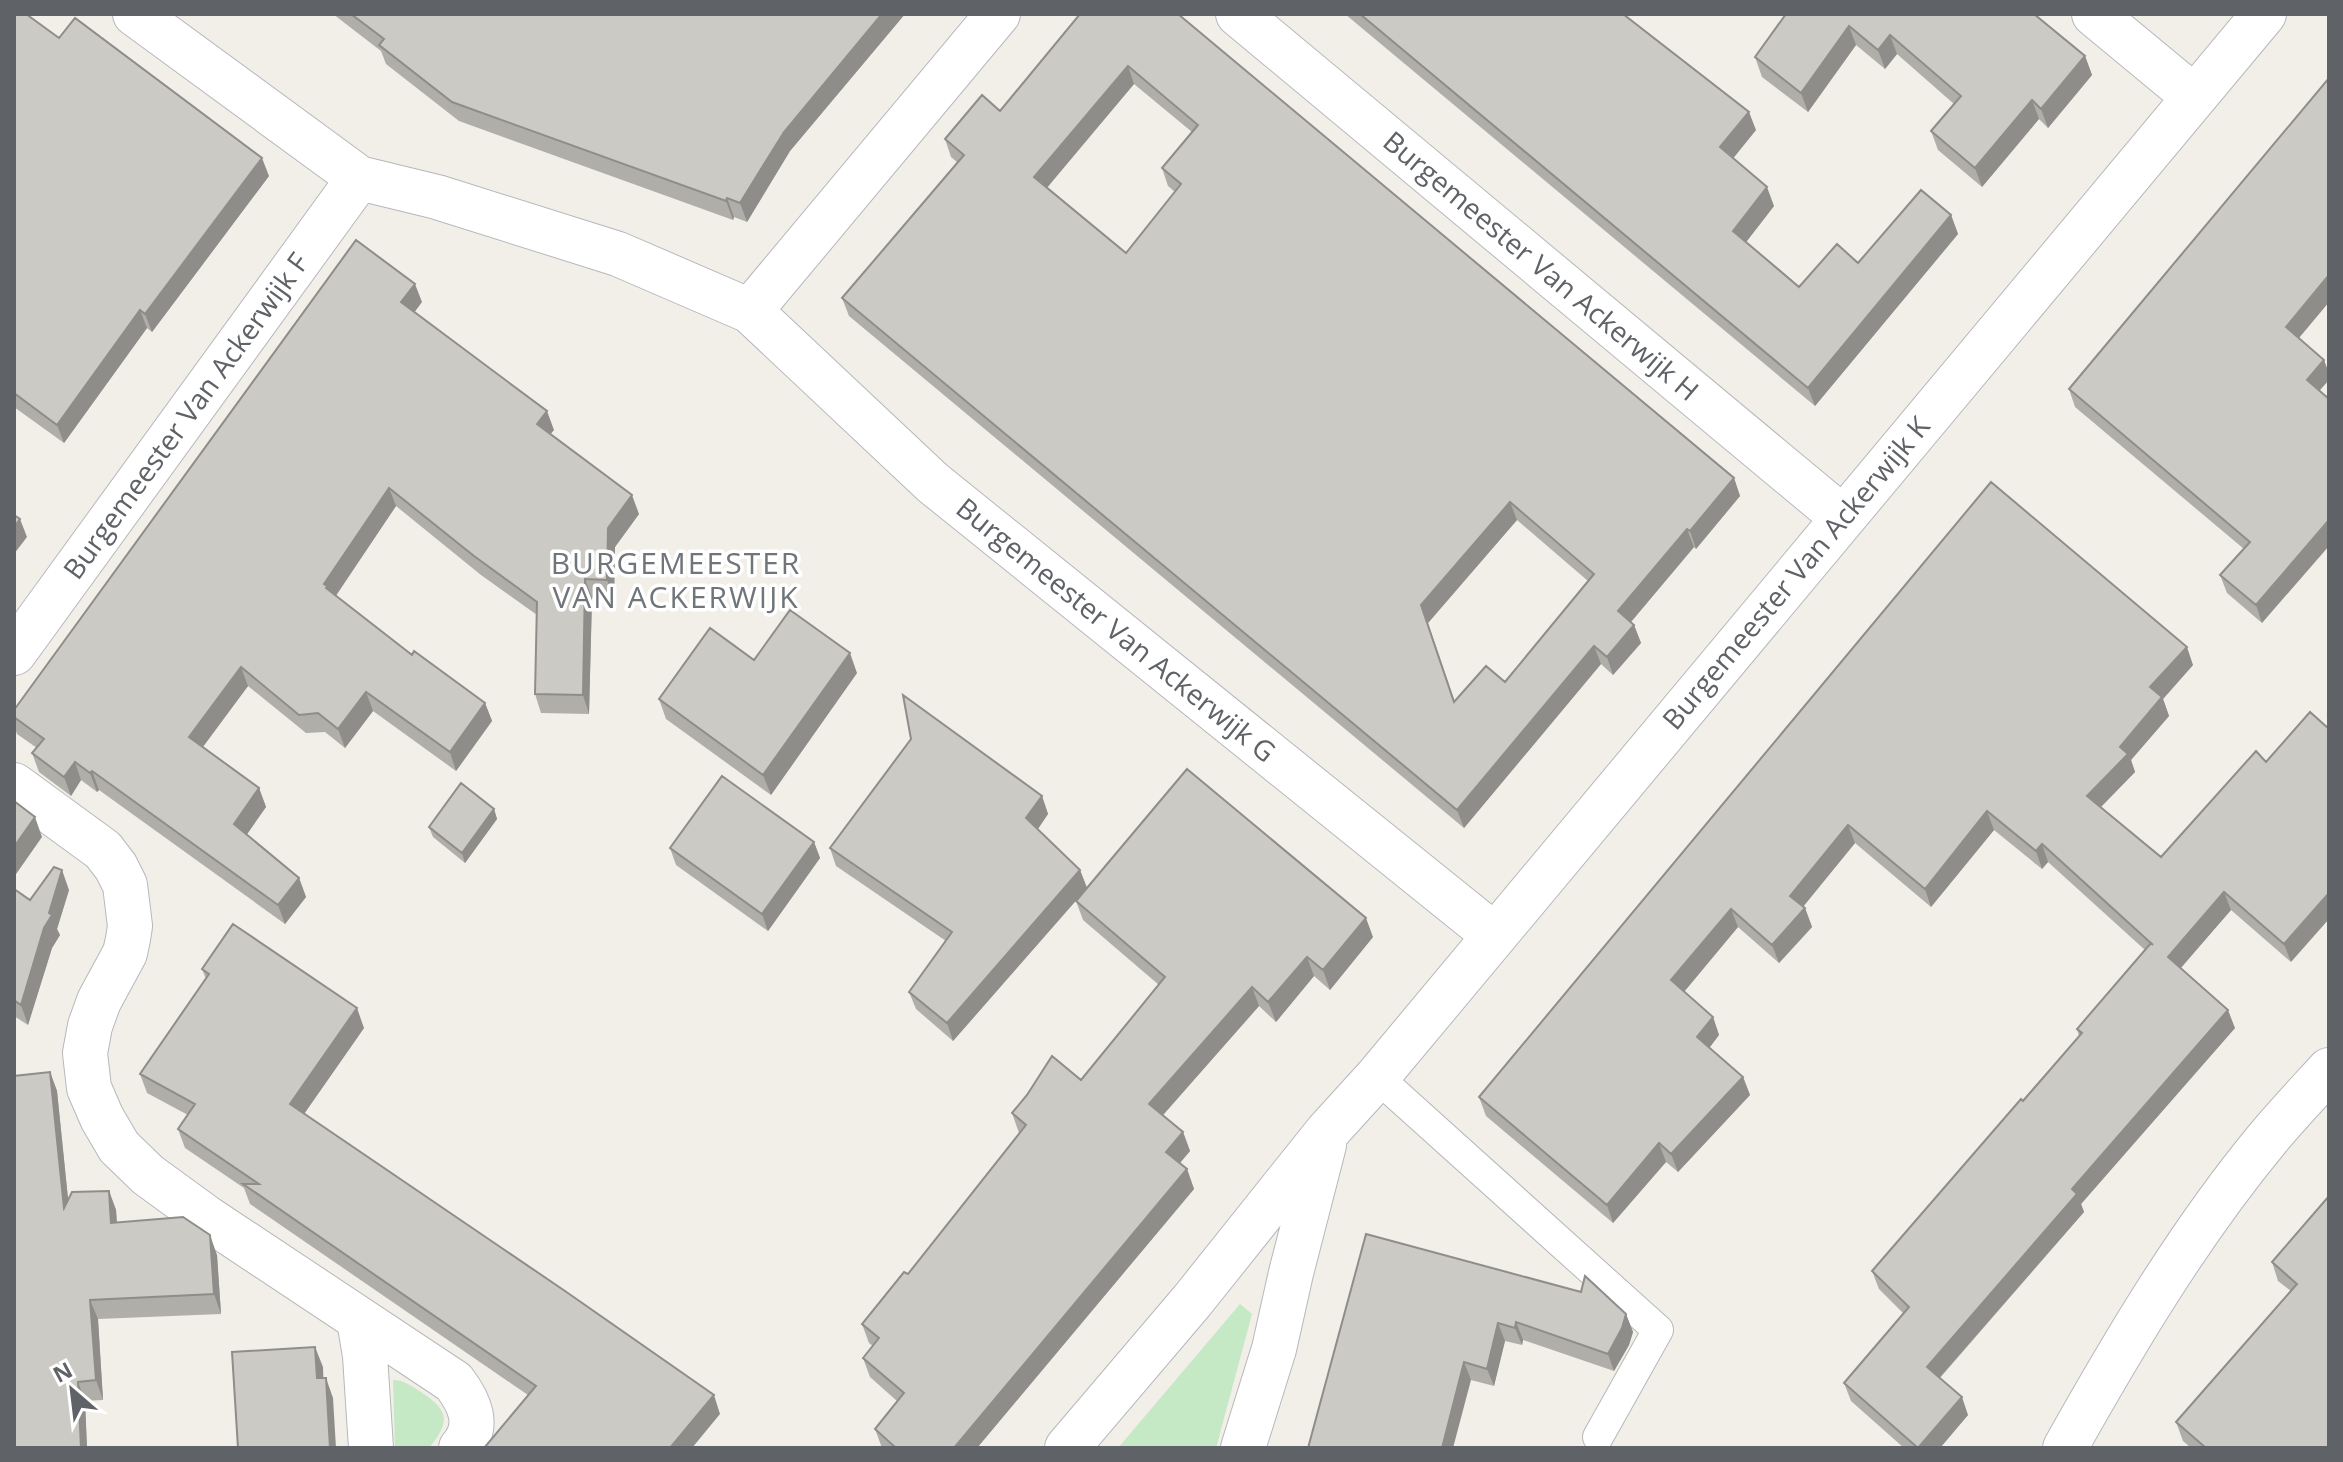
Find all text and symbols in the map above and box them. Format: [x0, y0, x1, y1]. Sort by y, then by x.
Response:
street label: Burgemeester Van Ackerwijk H [1376, 122, 1707, 409]
street label: Burgemeester Van Ackerwijk F [54, 245, 317, 586]
street label: Burgemeester Van Ackerwijk K [1653, 407, 1938, 737]
street label: Burgemeester Van Ackerwijk G [949, 488, 1284, 770]
district label: BURGEMEESTER VAN ACKERWIJK [551, 542, 801, 617]
north arrow [32, 1350, 112, 1430]
text: N [47, 1354, 77, 1389]

